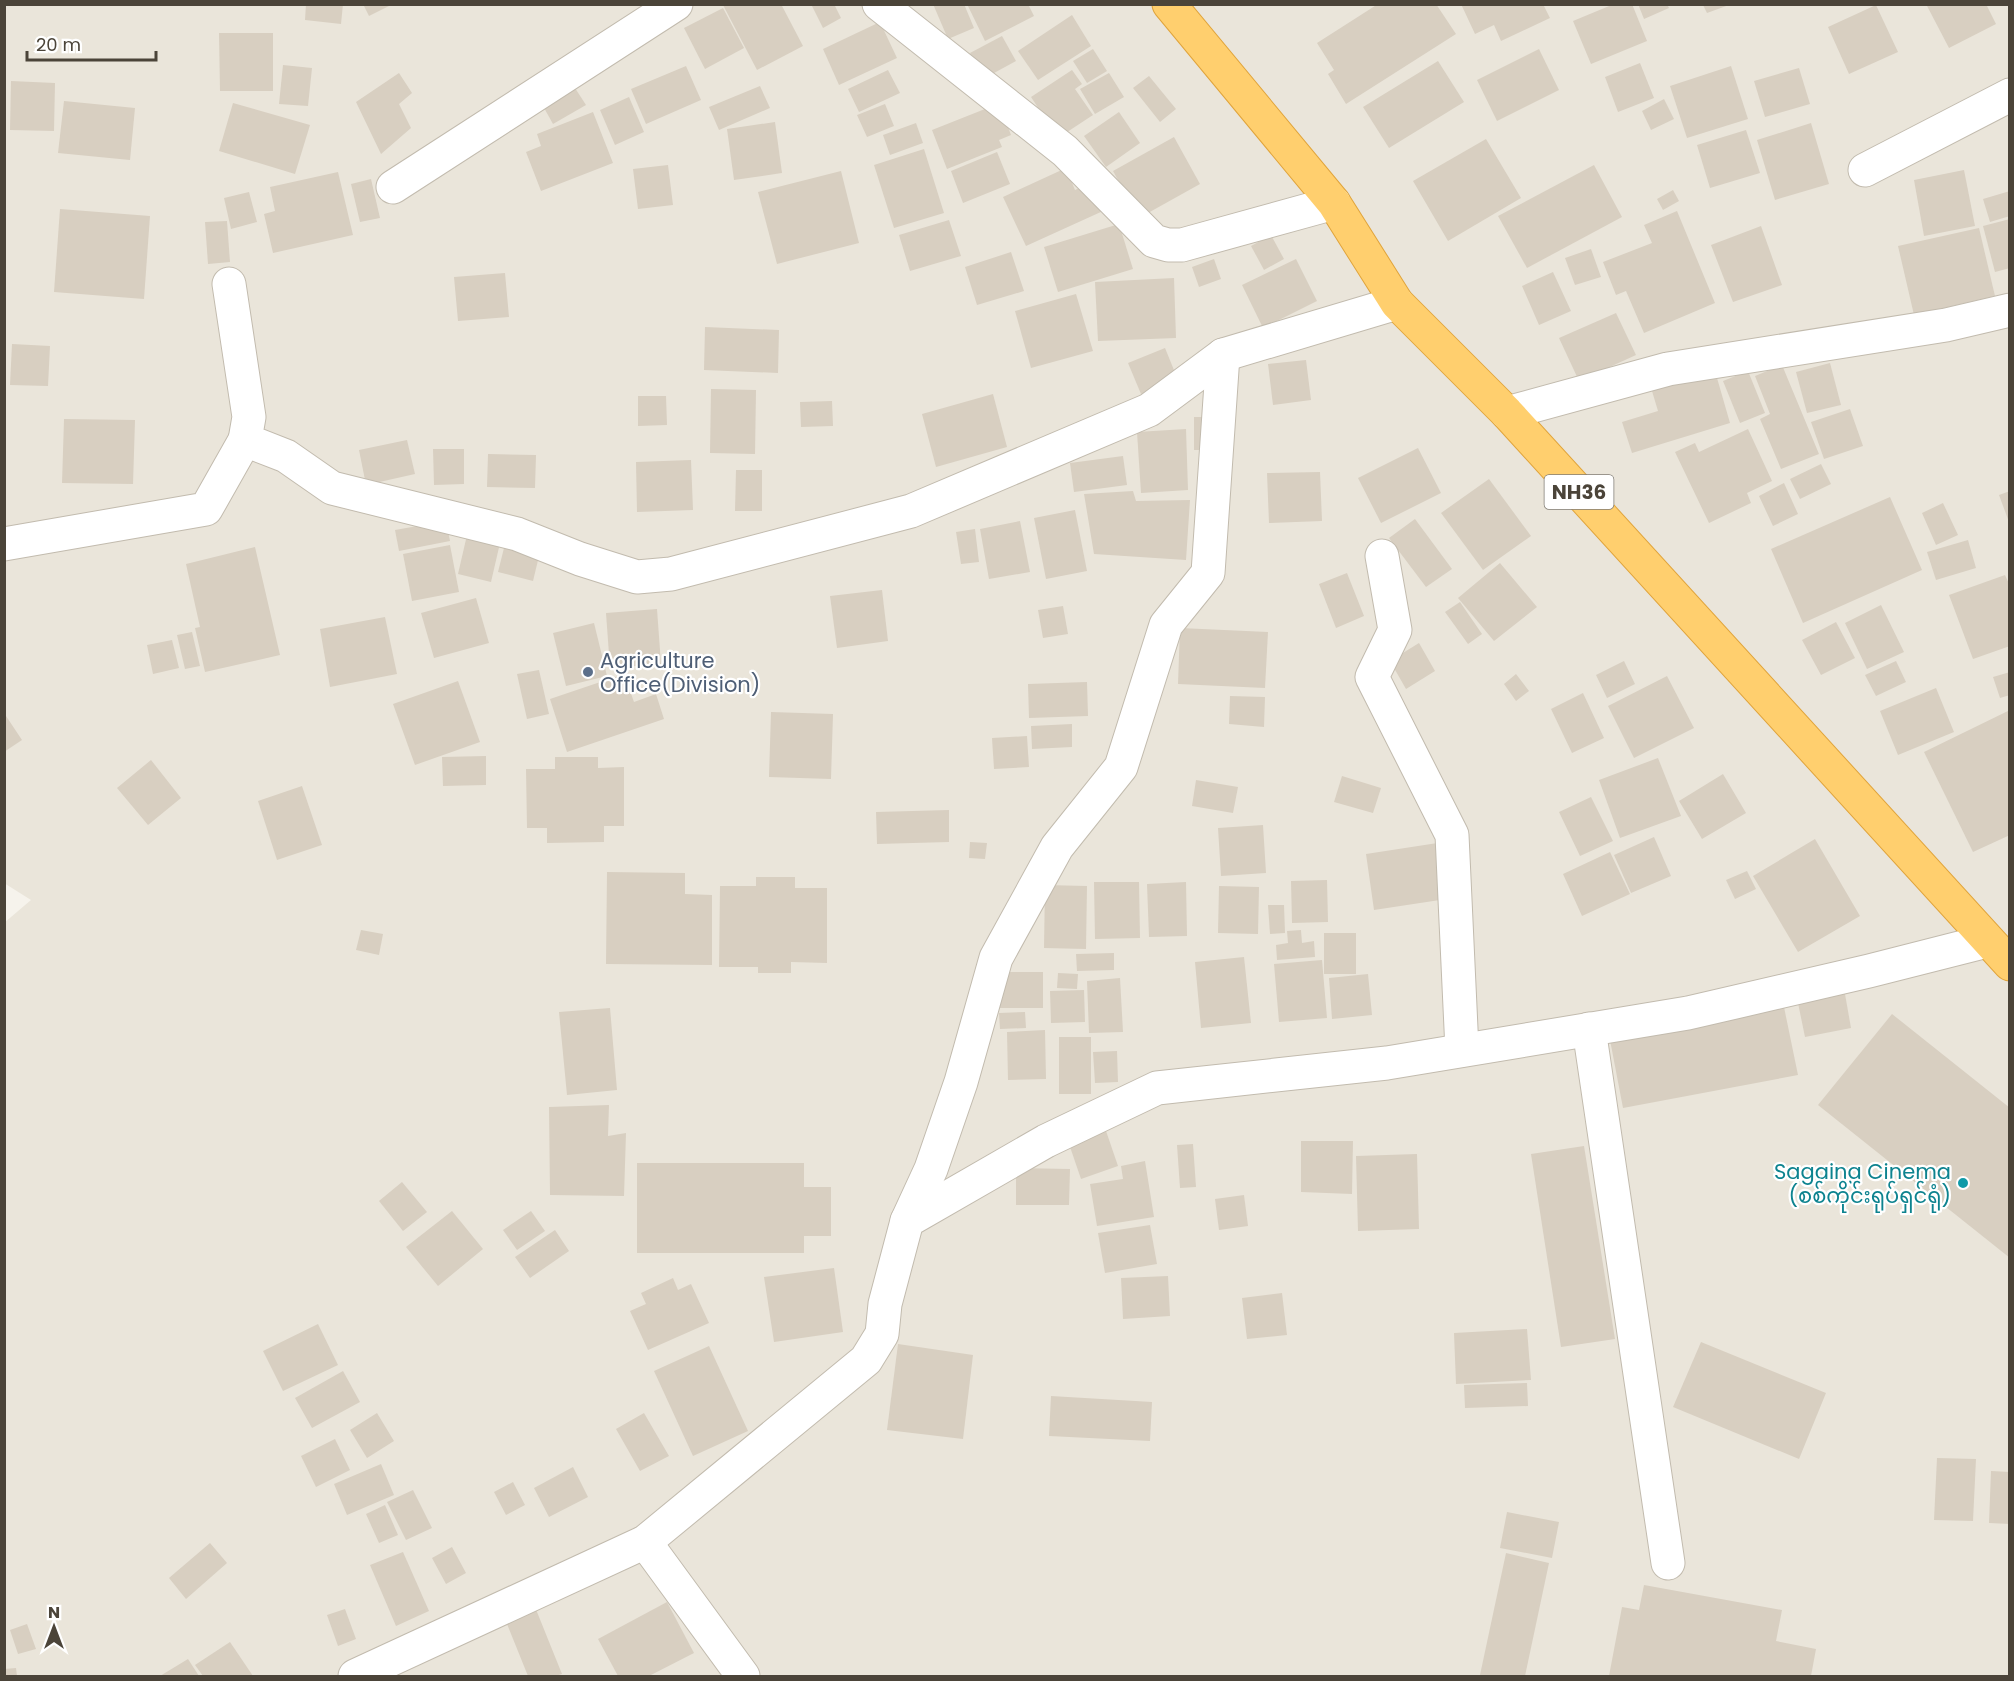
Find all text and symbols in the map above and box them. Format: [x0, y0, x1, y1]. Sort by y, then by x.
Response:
scale bar [27, 24, 156, 62]
text: 20 m [36, 32, 81, 57]
road number: NH36 [1544, 475, 1614, 509]
place label: Agriculture Office(Division) [600, 646, 760, 699]
marker: Agriculture Office(Division) [581, 665, 595, 679]
place label: Sagaing Cinema (စစ်ကိုင်းရုပ်ရှင်ရုံ) [1774, 1157, 1951, 1213]
marker: Sagaing Cinema (စစ်ကိုင်းရုပ်ရှင်ရုံ) [1956, 1176, 1970, 1190]
north arrow [24, 1597, 84, 1657]
text: N [48, 1601, 60, 1624]

